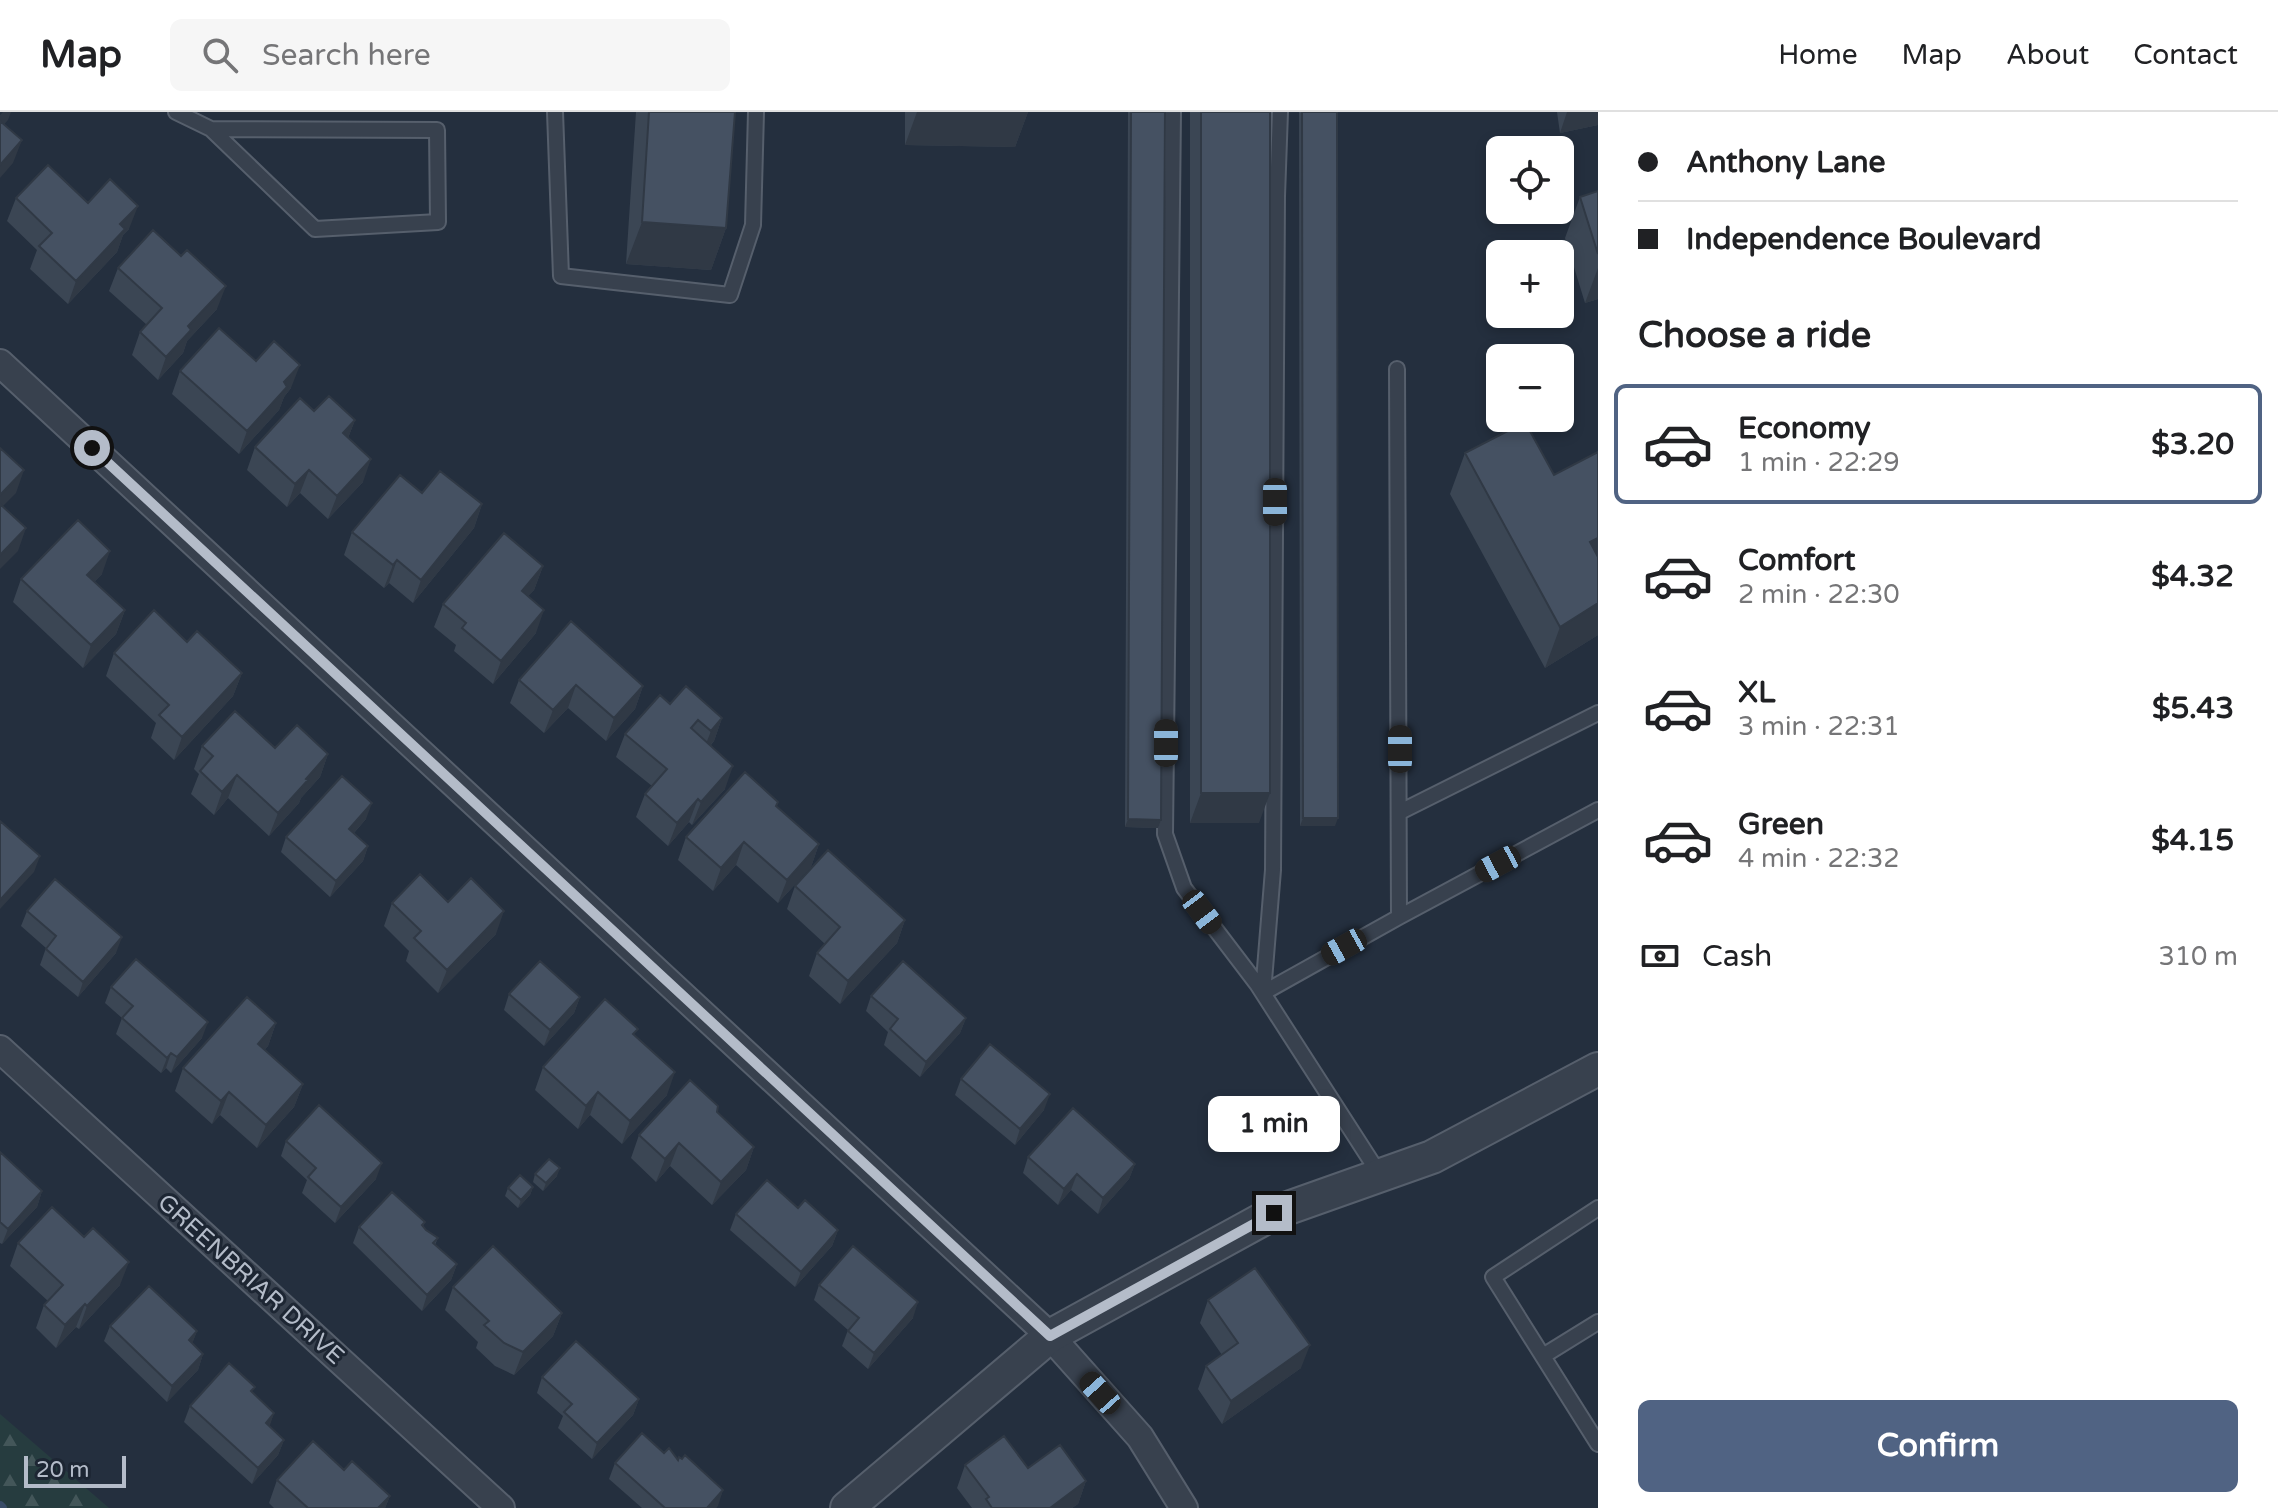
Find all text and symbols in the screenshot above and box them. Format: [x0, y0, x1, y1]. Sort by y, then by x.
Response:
search box [170, 19, 730, 91]
text: Map [40, 32, 122, 78]
icon: search [198, 33, 242, 77]
text: Search here [262, 37, 431, 74]
text: Home [1778, 38, 1858, 72]
text: Map [1902, 38, 1962, 72]
text: About [2006, 38, 2089, 72]
text: Contact [2133, 38, 2238, 72]
map controls [1486, 136, 1574, 432]
button: locate [1486, 136, 1574, 224]
text: Anthony Lane [1686, 144, 1885, 181]
text: Independence Boulevard [1686, 221, 2041, 258]
button: + [1486, 240, 1574, 328]
text: Choose a ride [1638, 314, 1871, 357]
button: − [1486, 344, 1574, 432]
icon: car [1642, 408, 1714, 480]
text: Economy [1738, 410, 1871, 447]
text: $3.20 [2151, 426, 2234, 463]
route start [74, 430, 110, 466]
text: 1 min · 22:29 [1738, 447, 1900, 478]
car [1263, 478, 1287, 526]
icon: car [1642, 540, 1714, 612]
text: Comfort [1738, 542, 1856, 579]
text: $4.32 [2151, 558, 2234, 595]
text: 2 min · 22:30 [1738, 579, 1900, 610]
icon: car [1642, 672, 1714, 744]
text: XL [1738, 674, 1775, 711]
text: $5.43 [2152, 690, 2234, 727]
text: 3 min · 22:31 [1738, 711, 1900, 742]
car [1154, 719, 1178, 767]
car [1388, 725, 1412, 773]
icon: car [1642, 804, 1714, 876]
text: Green [1738, 806, 1824, 843]
text: $4.15 [2151, 822, 2234, 859]
car [1471, 842, 1525, 886]
text: 4 min · 22:32 [1738, 843, 1900, 874]
car [1178, 886, 1226, 938]
car [1317, 925, 1371, 969]
icon: cash [1638, 934, 1682, 978]
text: Cash [1702, 938, 1772, 975]
text: 310 m [2158, 941, 2238, 972]
callout: 1 min [1208, 1097, 1340, 1153]
text: 1 min [1239, 1108, 1309, 1139]
street label: GREENBRIAR DRIVE [151, 1188, 350, 1371]
route end [1256, 1195, 1292, 1231]
car [1075, 1367, 1125, 1419]
button: Confirm [1638, 1400, 2238, 1492]
scale bar [24, 1452, 126, 1488]
text: 20 m [36, 1457, 90, 1483]

